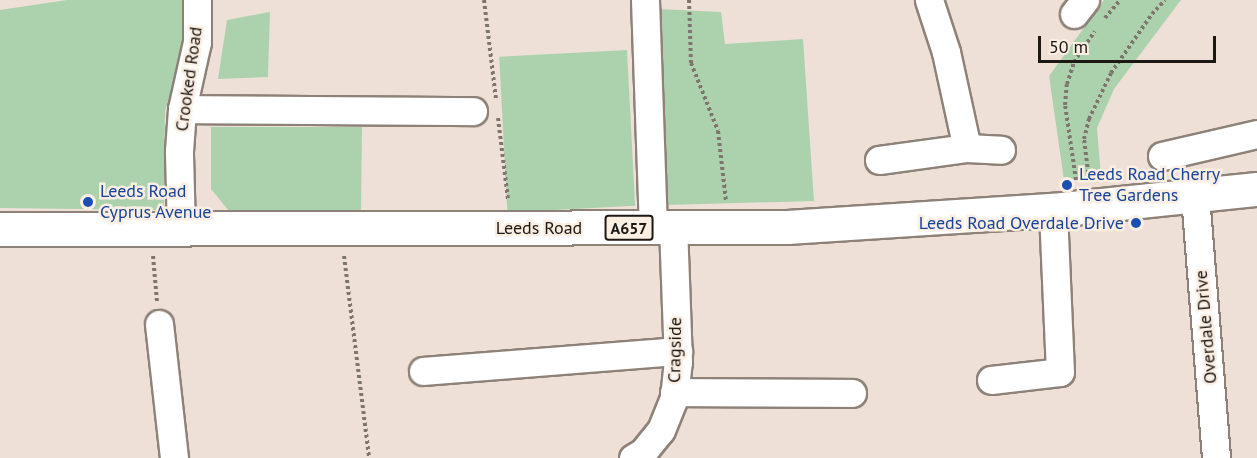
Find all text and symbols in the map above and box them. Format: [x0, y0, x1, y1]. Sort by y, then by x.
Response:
scale bar [1041, 24, 1220, 62]
street label: Crooked Road [171, 25, 207, 133]
text: 50 m [1049, 35, 1088, 58]
place label: Leeds Road Cherry Tree Gardens [1079, 164, 1220, 207]
marker: Leeds Road Cherry Tree Gardens [1060, 178, 1074, 192]
place label: Leeds Road Cyprus Avenue [100, 181, 212, 224]
marker: Leeds Road Cyprus Avenue [81, 195, 95, 209]
place label: Leeds Road Overdale Drive [919, 212, 1124, 234]
road number: A657 [604, 215, 654, 241]
marker: Leeds Road Overdale Drive [1129, 216, 1143, 230]
street label: Leeds Road [496, 217, 582, 239]
street label: Overdale Drive [1190, 269, 1222, 385]
street label: Cragside [664, 317, 686, 383]

